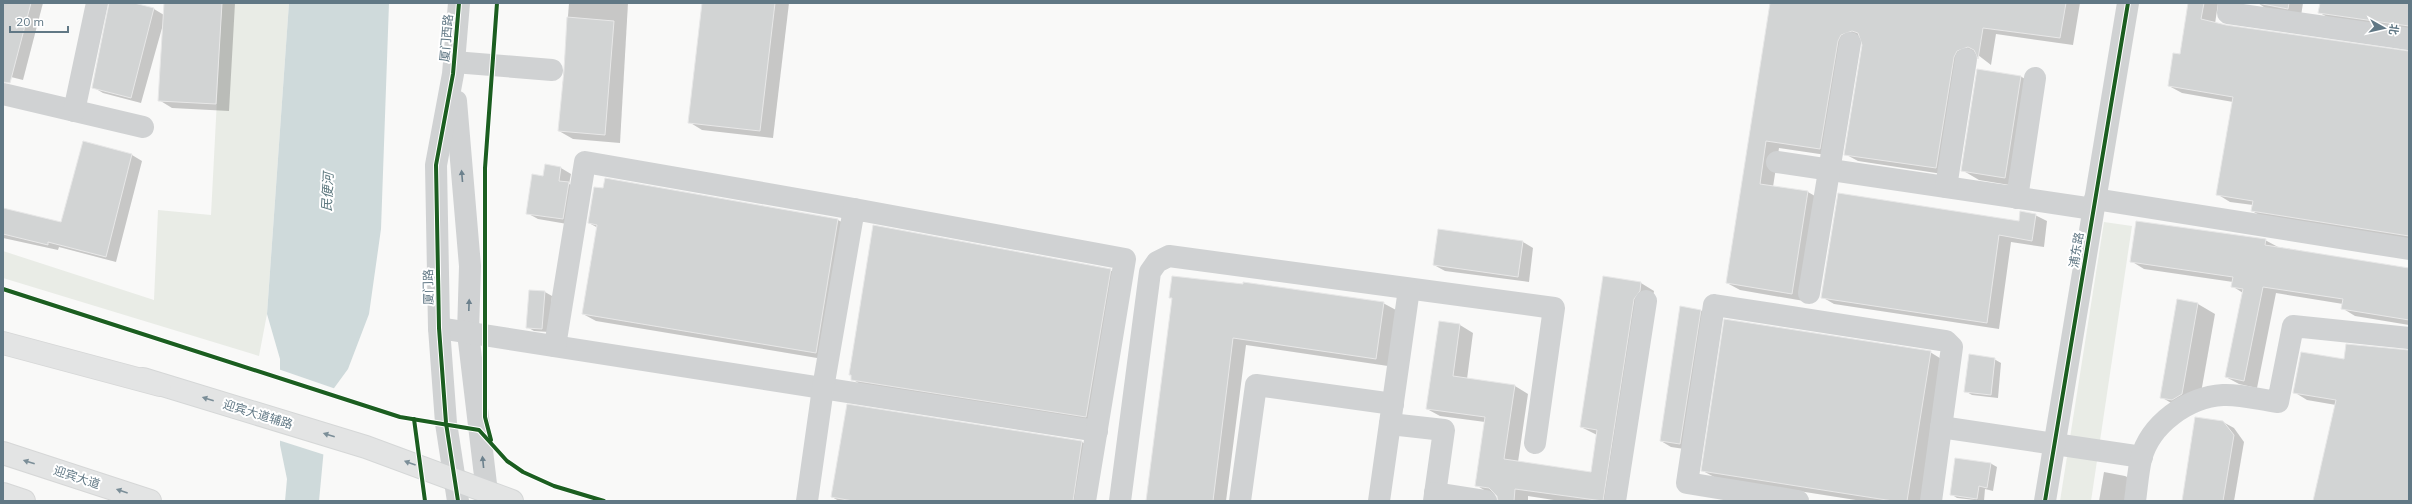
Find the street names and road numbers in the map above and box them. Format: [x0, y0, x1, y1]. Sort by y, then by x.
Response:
street label: 厦门西路 [436, 13, 456, 63]
street label: 浦东路 [2066, 231, 2086, 269]
street label: 厦门路 [420, 269, 436, 305]
street label: 迎宾大道辅路 [221, 396, 295, 432]
street label: 迎宾大道 [52, 462, 102, 492]

